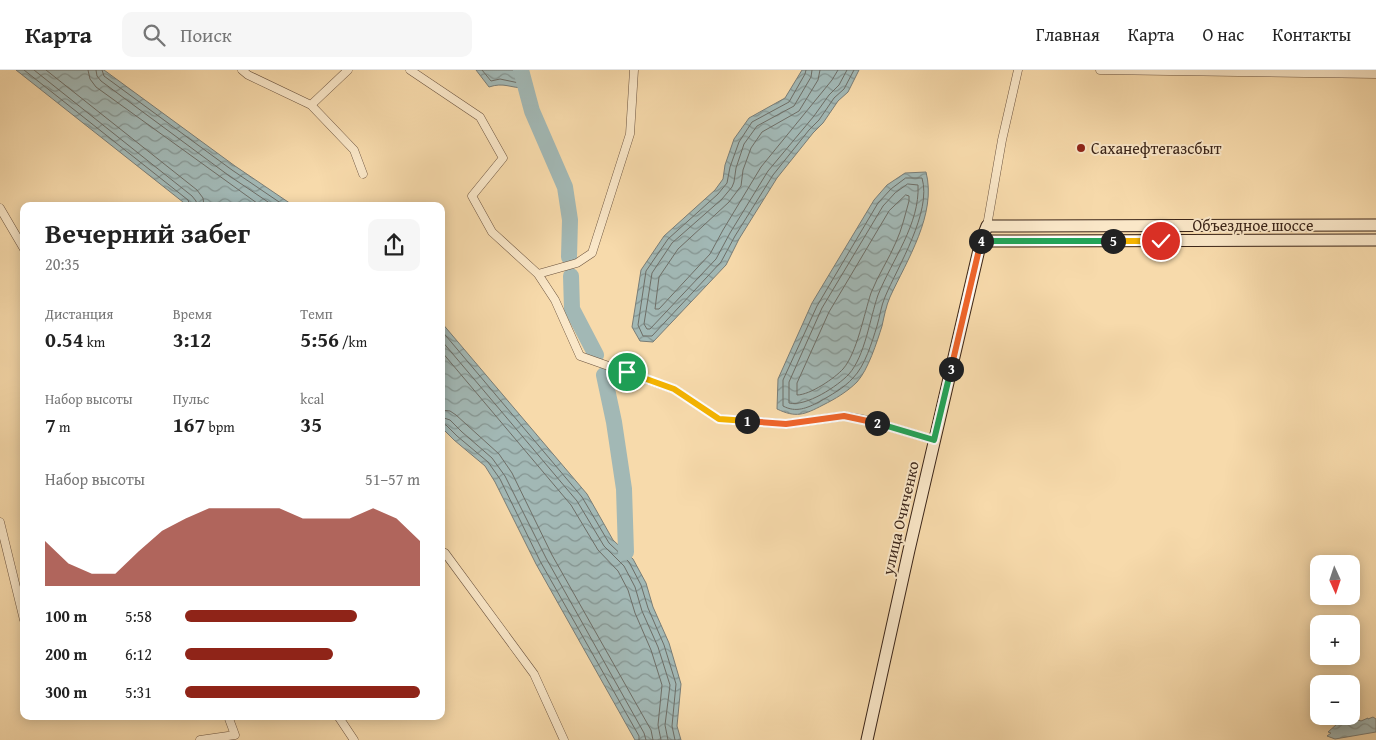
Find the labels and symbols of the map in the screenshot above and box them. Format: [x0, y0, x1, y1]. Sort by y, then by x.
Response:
place label: Саханефтегазсбыт [1091, 136, 1222, 160]
marker: Саханефтегазсбыт [1075, 142, 1087, 154]
street label: Объездное шоссе [1193, 213, 1313, 237]
pin [1140, 220, 1182, 262]
pin: 4 [968, 228, 994, 254]
pin: 5 [1100, 228, 1126, 254]
pin [606, 351, 648, 393]
pin: 3 [938, 356, 964, 382]
pin: 1 [734, 408, 760, 434]
pin: 2 [864, 410, 890, 436]
street label: улица Очиченко [875, 459, 925, 578]
north arrow [1310, 555, 1360, 605]

